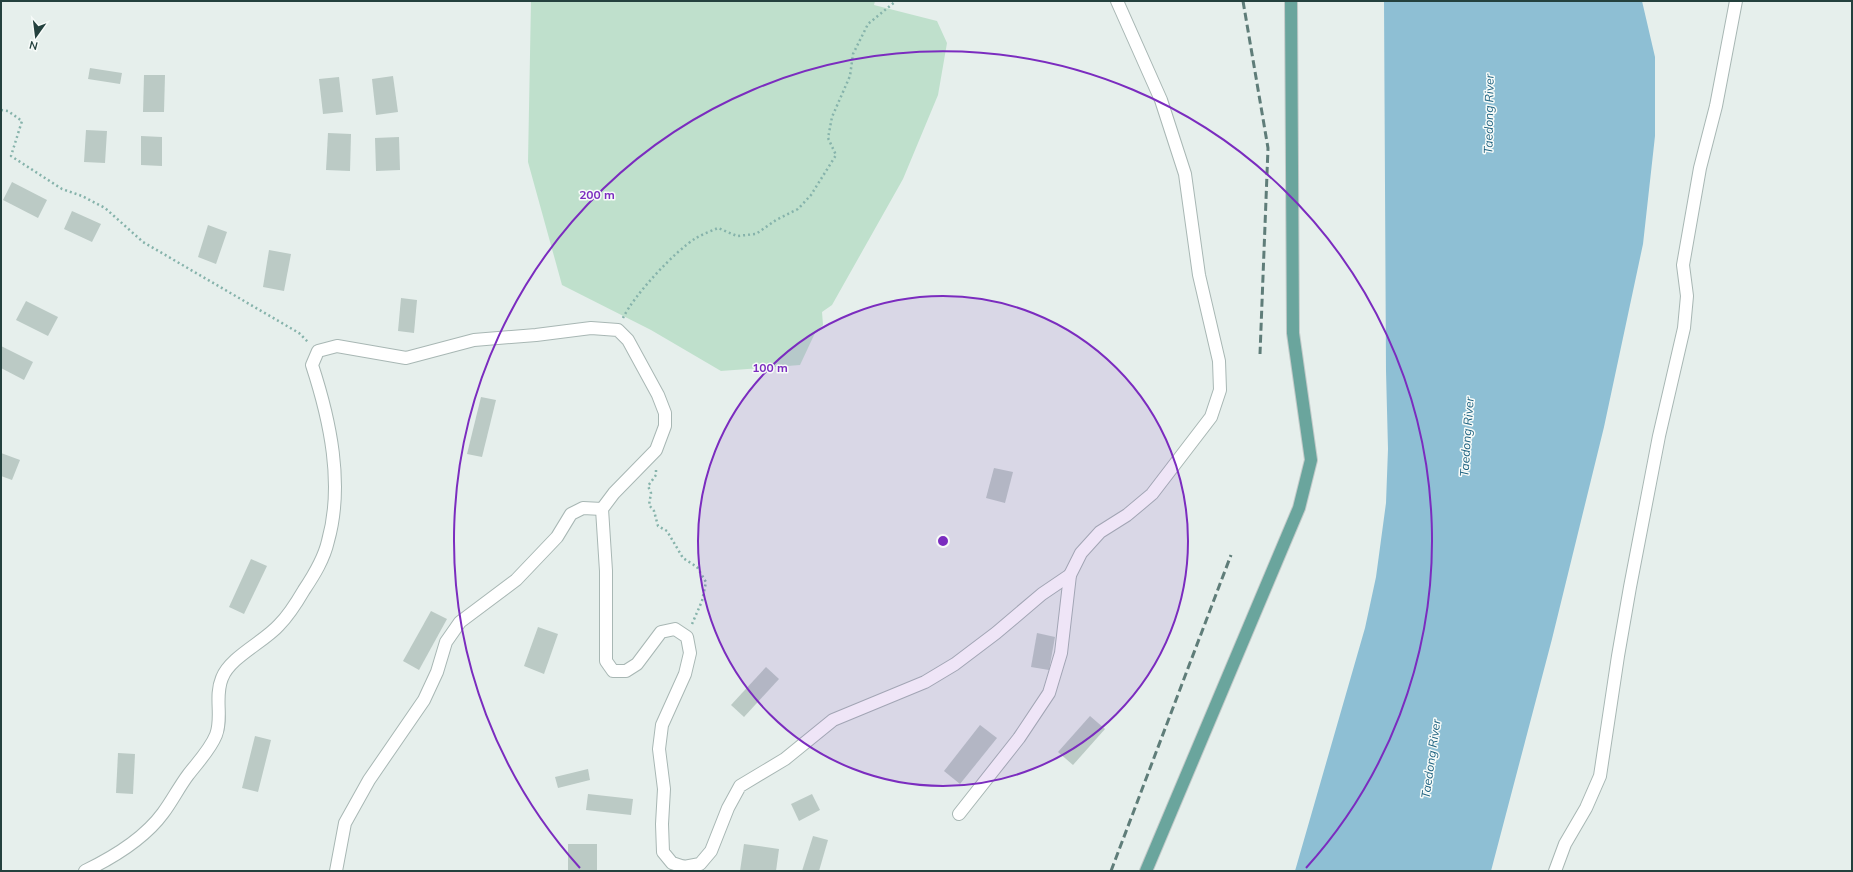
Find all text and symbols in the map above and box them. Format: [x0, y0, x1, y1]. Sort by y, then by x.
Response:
north arrow [16, 16, 56, 56]
text: N [28, 38, 39, 54]
water label: Taedong River [1480, 73, 1497, 154]
text: 200 m [579, 187, 615, 202]
text: 100 m [752, 360, 788, 375]
water label: Taedong River [1456, 396, 1477, 477]
centre of rings [936, 534, 950, 548]
water label: Taedong River [1418, 718, 1444, 800]

